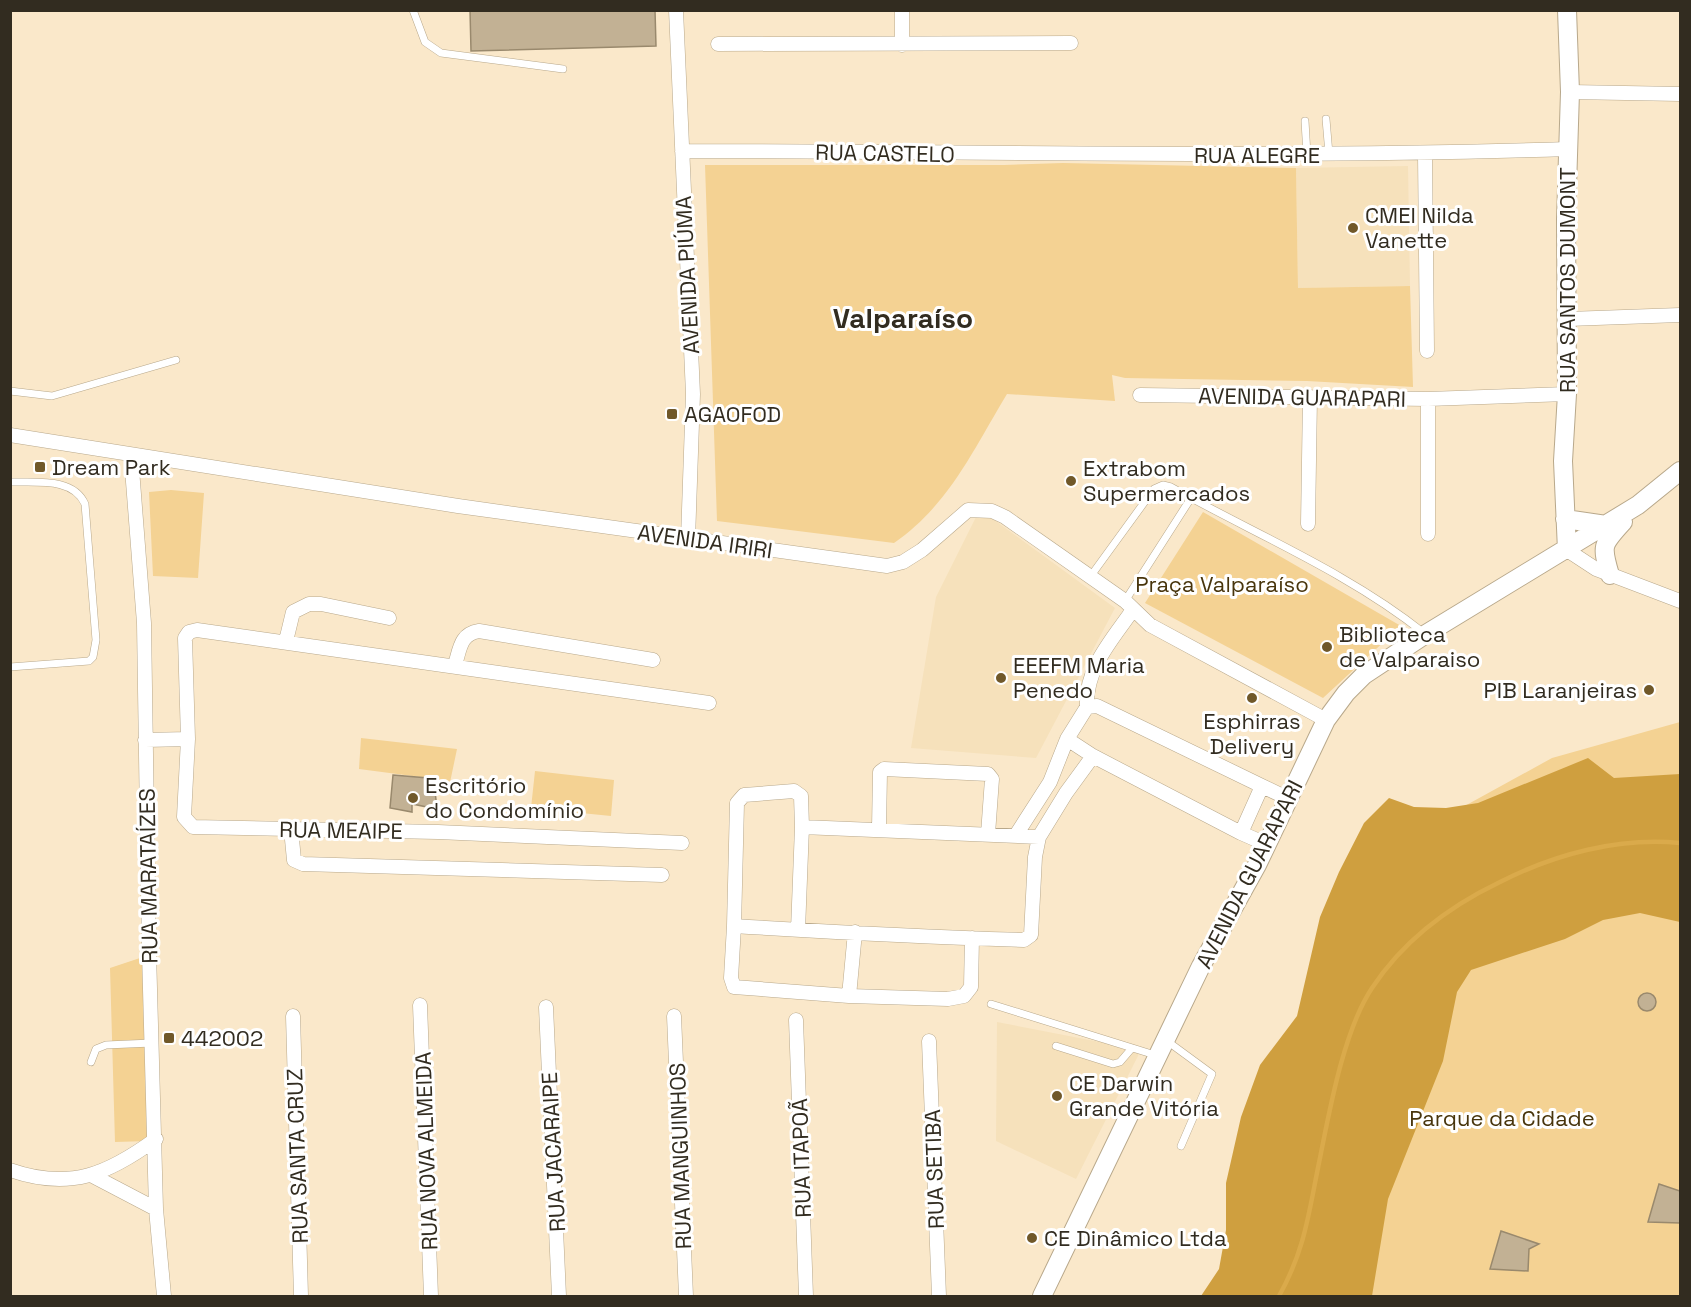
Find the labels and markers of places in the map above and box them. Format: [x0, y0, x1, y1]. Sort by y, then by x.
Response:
place label: CMEI Nilda Vanette [1365, 201, 1474, 254]
marker: CMEI Nilda Vanette [1346, 221, 1360, 235]
place label: AGAOFOD [684, 400, 781, 428]
marker: AGAOFOD [665, 407, 679, 421]
place label: Dream Park [52, 453, 171, 481]
place label: Extrabom Supermercados [1083, 454, 1250, 507]
marker: Dream Park [33, 460, 47, 474]
marker: Extrabom Supermercados [1064, 474, 1078, 488]
place label: Biblioteca de Valparaiso [1339, 620, 1480, 673]
marker: Biblioteca de Valparaiso [1320, 640, 1334, 654]
place label: EEEFM Maria Penedo [1013, 651, 1145, 704]
marker: EEEFM Maria Penedo [994, 671, 1008, 685]
place label: PIB Laranjeiras [1484, 676, 1637, 704]
marker: PIB Laranjeiras [1642, 683, 1656, 697]
marker: Esphirras Delivery [1245, 691, 1259, 705]
place label: Esphirras Delivery [1203, 707, 1301, 760]
place label: Escritório do Condomínio [425, 771, 584, 824]
marker: Escritório do Condomínio [406, 791, 420, 805]
place label: 442002 [181, 1024, 263, 1052]
marker: 442002 [162, 1031, 176, 1045]
place label: CE Darwin Grande Vitória [1069, 1069, 1219, 1122]
marker: CE Darwin Grande Vitória [1050, 1089, 1064, 1103]
place label: CE Dinâmico Ltda [1044, 1224, 1227, 1252]
marker: CE Dinâmico Ltda [1025, 1231, 1039, 1245]

